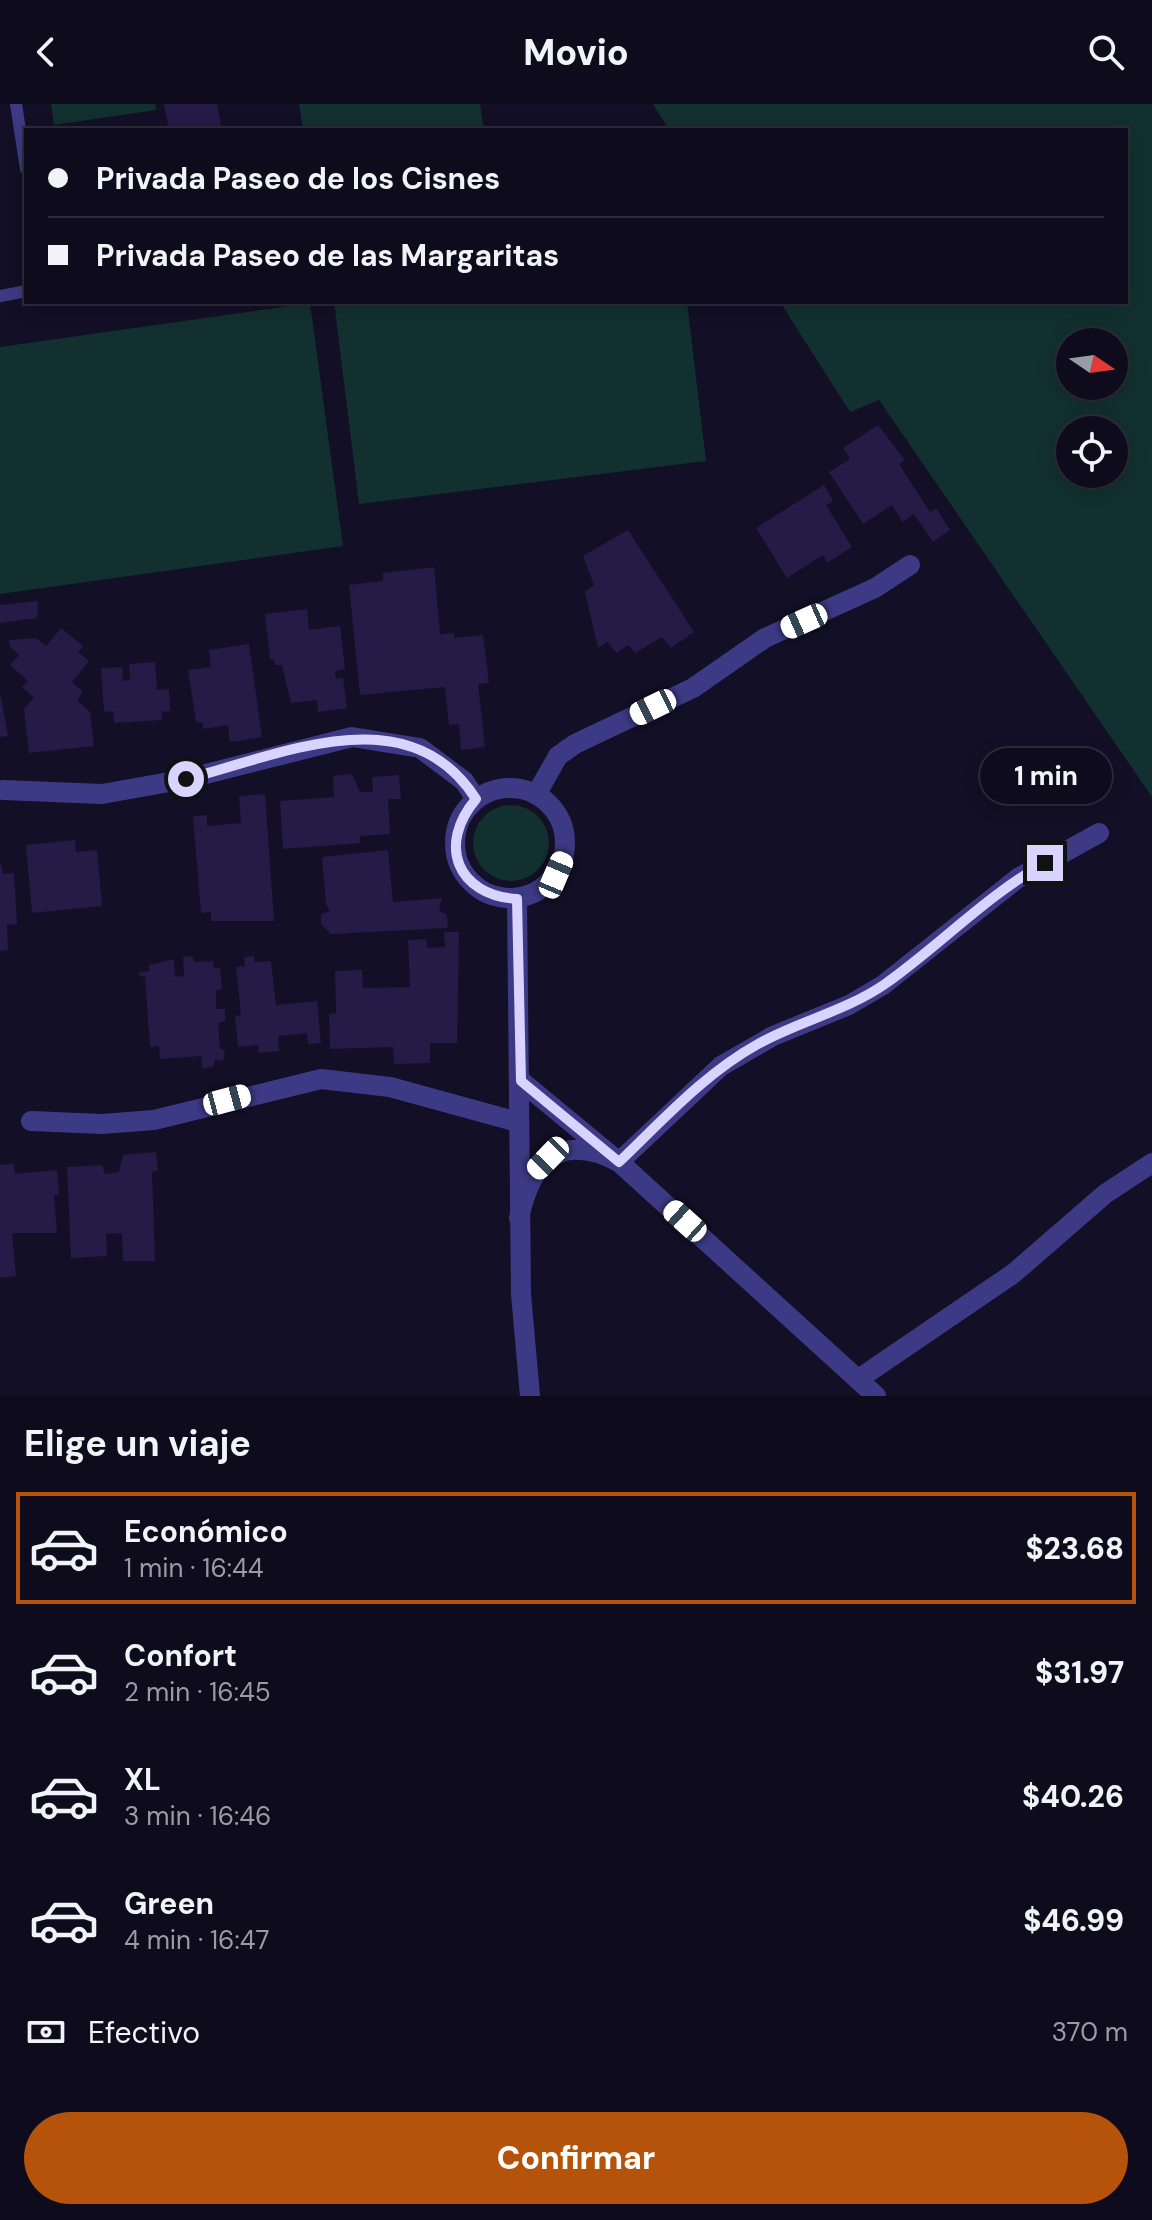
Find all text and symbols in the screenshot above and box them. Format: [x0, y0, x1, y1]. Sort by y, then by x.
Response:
text: Movio [523, 29, 629, 76]
icon: back [24, 30, 68, 74]
icon: search [1084, 30, 1128, 74]
text: Privada Paseo de los Cisnes [96, 159, 500, 198]
text: Privada Paseo de las Margaritas [96, 236, 559, 275]
north arrow [1056, 328, 1128, 400]
map controls [1056, 328, 1128, 488]
button: locate [1056, 416, 1128, 488]
car [777, 600, 831, 642]
car [626, 686, 680, 728]
callout: 1 min [979, 747, 1111, 803]
text: 1 min [1014, 759, 1078, 793]
route start [168, 761, 204, 797]
route end [1027, 845, 1063, 881]
car [536, 848, 576, 902]
car [201, 1082, 253, 1118]
car [523, 1132, 573, 1184]
car [659, 1196, 711, 1246]
text: Elige un viaje [24, 1420, 251, 1467]
icon: car [28, 1512, 100, 1584]
text: Económico [124, 1512, 288, 1551]
text: $23.68 [1025, 1529, 1124, 1568]
text: 1 min · 16:44 [124, 1551, 264, 1585]
icon: car [28, 1636, 100, 1708]
text: Confort [124, 1636, 237, 1675]
text: $31.97 [1035, 1653, 1124, 1692]
text: 2 min · 16:45 [124, 1675, 271, 1709]
icon: car [28, 1760, 100, 1832]
text: XL [124, 1760, 161, 1799]
text: $40.26 [1022, 1777, 1124, 1816]
text: 3 min · 16:46 [124, 1799, 271, 1833]
icon: car [28, 1884, 100, 1956]
text: Green [124, 1884, 214, 1923]
text: $46.99 [1023, 1901, 1124, 1940]
text: 4 min · 16:47 [124, 1923, 269, 1957]
icon: cash [24, 2010, 68, 2054]
text: Efectivo [88, 2013, 200, 2052]
text: 370 m [1052, 2015, 1128, 2049]
button: Confirmar [24, 2112, 1128, 2204]

